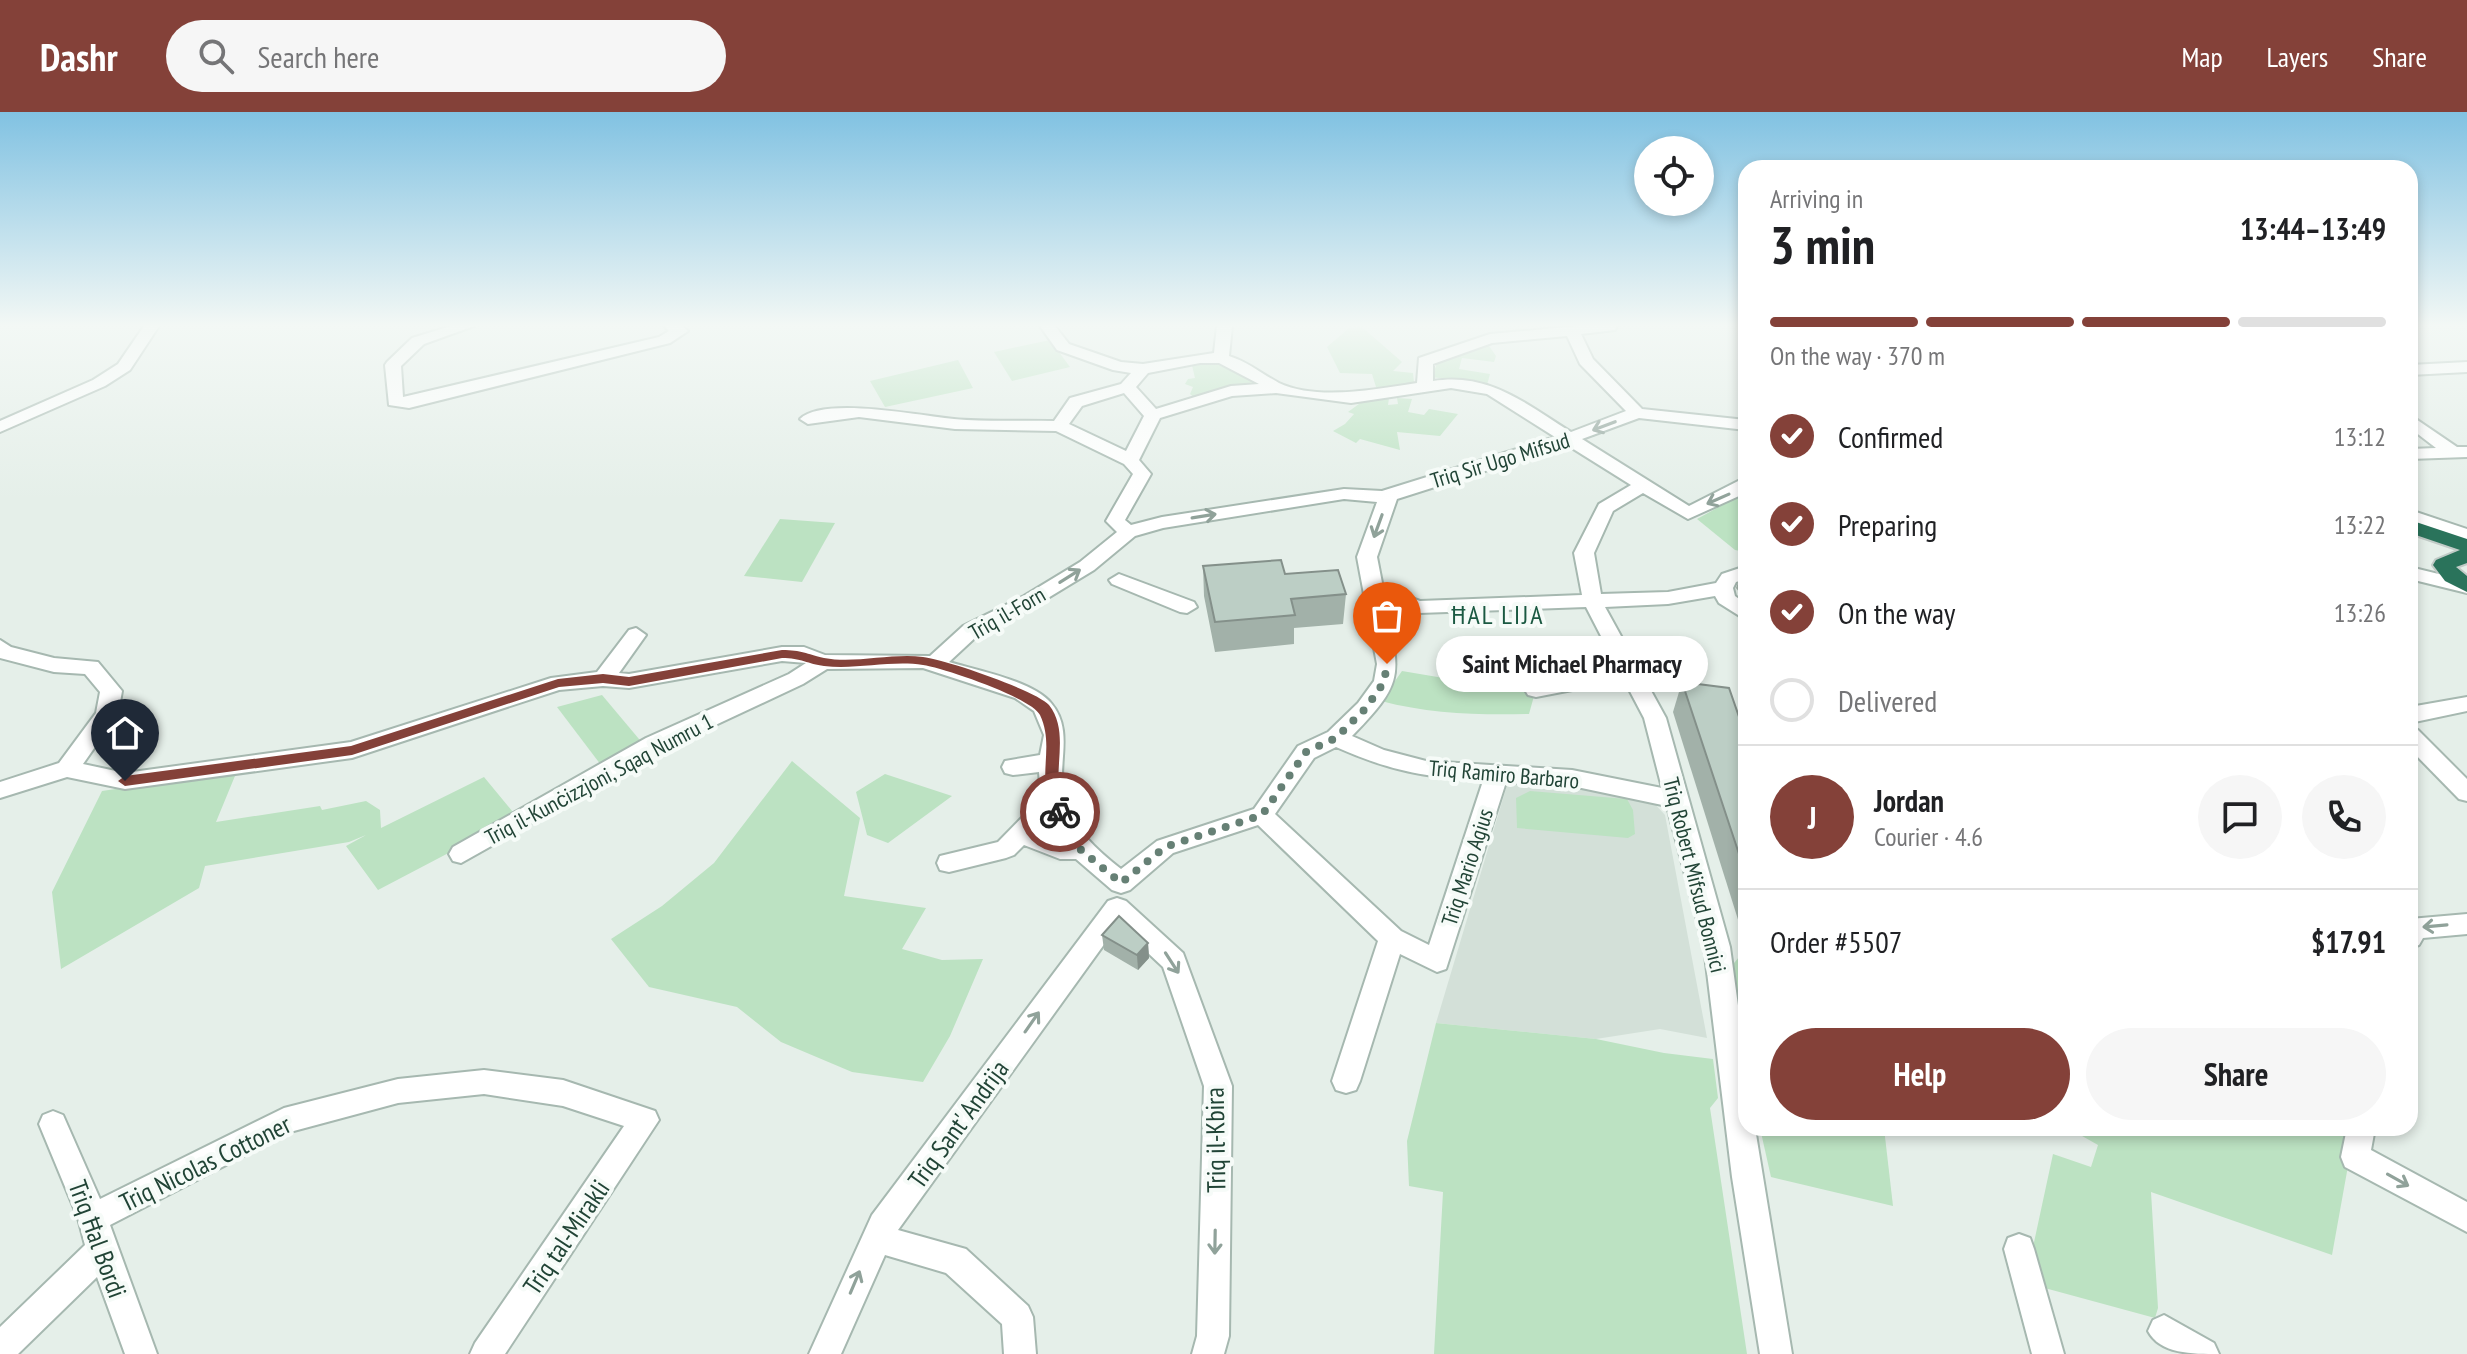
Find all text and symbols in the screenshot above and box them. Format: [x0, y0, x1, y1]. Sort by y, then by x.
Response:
search box [166, 20, 726, 92]
text: Dashr [40, 32, 118, 81]
icon: search [194, 34, 238, 78]
text: Search here [258, 37, 379, 76]
text: Map [2181, 38, 2223, 75]
text: Layers [2267, 38, 2328, 75]
text: Share [2372, 38, 2427, 75]
map controls [1634, 136, 1714, 216]
button: locate [1634, 136, 1714, 216]
text: Arriving in [1770, 182, 1863, 215]
text: 13:44–13:49 [2240, 209, 2386, 248]
text: 3 min [1770, 211, 1875, 278]
text: On the way · 370 m [1770, 339, 1945, 372]
icon: check [1770, 414, 1814, 458]
text: Confirmed [1838, 417, 1943, 456]
one-way arrow [1592, 420, 1617, 434]
text: 13:12 [2334, 420, 2386, 453]
street label: Triq Sir Ugo Mifsud [1427, 426, 1573, 494]
one-way arrow [1706, 493, 1731, 508]
icon: check [1770, 502, 1814, 546]
text: Preparing [1838, 505, 1937, 544]
one-way arrow [1191, 508, 1216, 523]
text: 13:22 [2334, 508, 2386, 541]
one-way arrow [1369, 513, 1384, 538]
one-way arrow [1058, 568, 1081, 584]
street label: Triq il-Forn [964, 580, 1050, 646]
pin [1353, 582, 1421, 664]
icon: check [1770, 590, 1814, 634]
text: On the way [1838, 593, 1955, 632]
icon: bag [1365, 594, 1409, 638]
text: 13:26 [2334, 596, 2386, 629]
district label: ĦAL LIJA [1451, 598, 1545, 631]
callout: Saint Michael Pharmacy [1435, 636, 1707, 692]
text: Saint Michael Pharmacy [1462, 647, 1682, 680]
text: Delivered [1838, 681, 1937, 720]
pin [91, 699, 159, 781]
street label: Triq il-Kunċizzjoni, Sqaq Numru 1 [480, 707, 718, 851]
icon: home [103, 711, 147, 755]
street label: Triq Ramiro Barbaro [1428, 753, 1580, 795]
courier [1020, 772, 1100, 852]
street label: Triq Robert Mifsud Bonnici [1657, 774, 1733, 976]
button: chat [2198, 775, 2282, 859]
button: phone [2302, 775, 2386, 859]
text: Jordan [1874, 781, 1944, 820]
icon: bike [1038, 790, 1082, 834]
text: J [1808, 798, 1816, 837]
street label: Triq Mario Agius [1435, 805, 1499, 929]
text: Courier · 4.6 [1874, 820, 1983, 853]
one-way arrow [2422, 919, 2449, 934]
text: Order #5507 [1770, 922, 1902, 961]
text: $17.91 [2311, 922, 2386, 961]
one-way arrow [1163, 952, 1180, 974]
one-way arrow [1024, 1011, 1040, 1033]
button: Help [1770, 1028, 2070, 1120]
button: Share [2086, 1028, 2386, 1120]
street label: Triq Sant' Andrija [900, 1053, 1016, 1195]
street label: Triq il-Kbira [1198, 1087, 1232, 1193]
street label: Triq Nicolas Cottoner [114, 1107, 296, 1219]
street label: Triq tal-Mirakli [516, 1173, 616, 1301]
one-way arrow [2385, 1173, 2409, 1188]
street label: Triq Ħal Bordi [62, 1176, 134, 1302]
one-way arrow [1207, 1228, 1222, 1255]
one-way arrow [849, 1271, 864, 1295]

